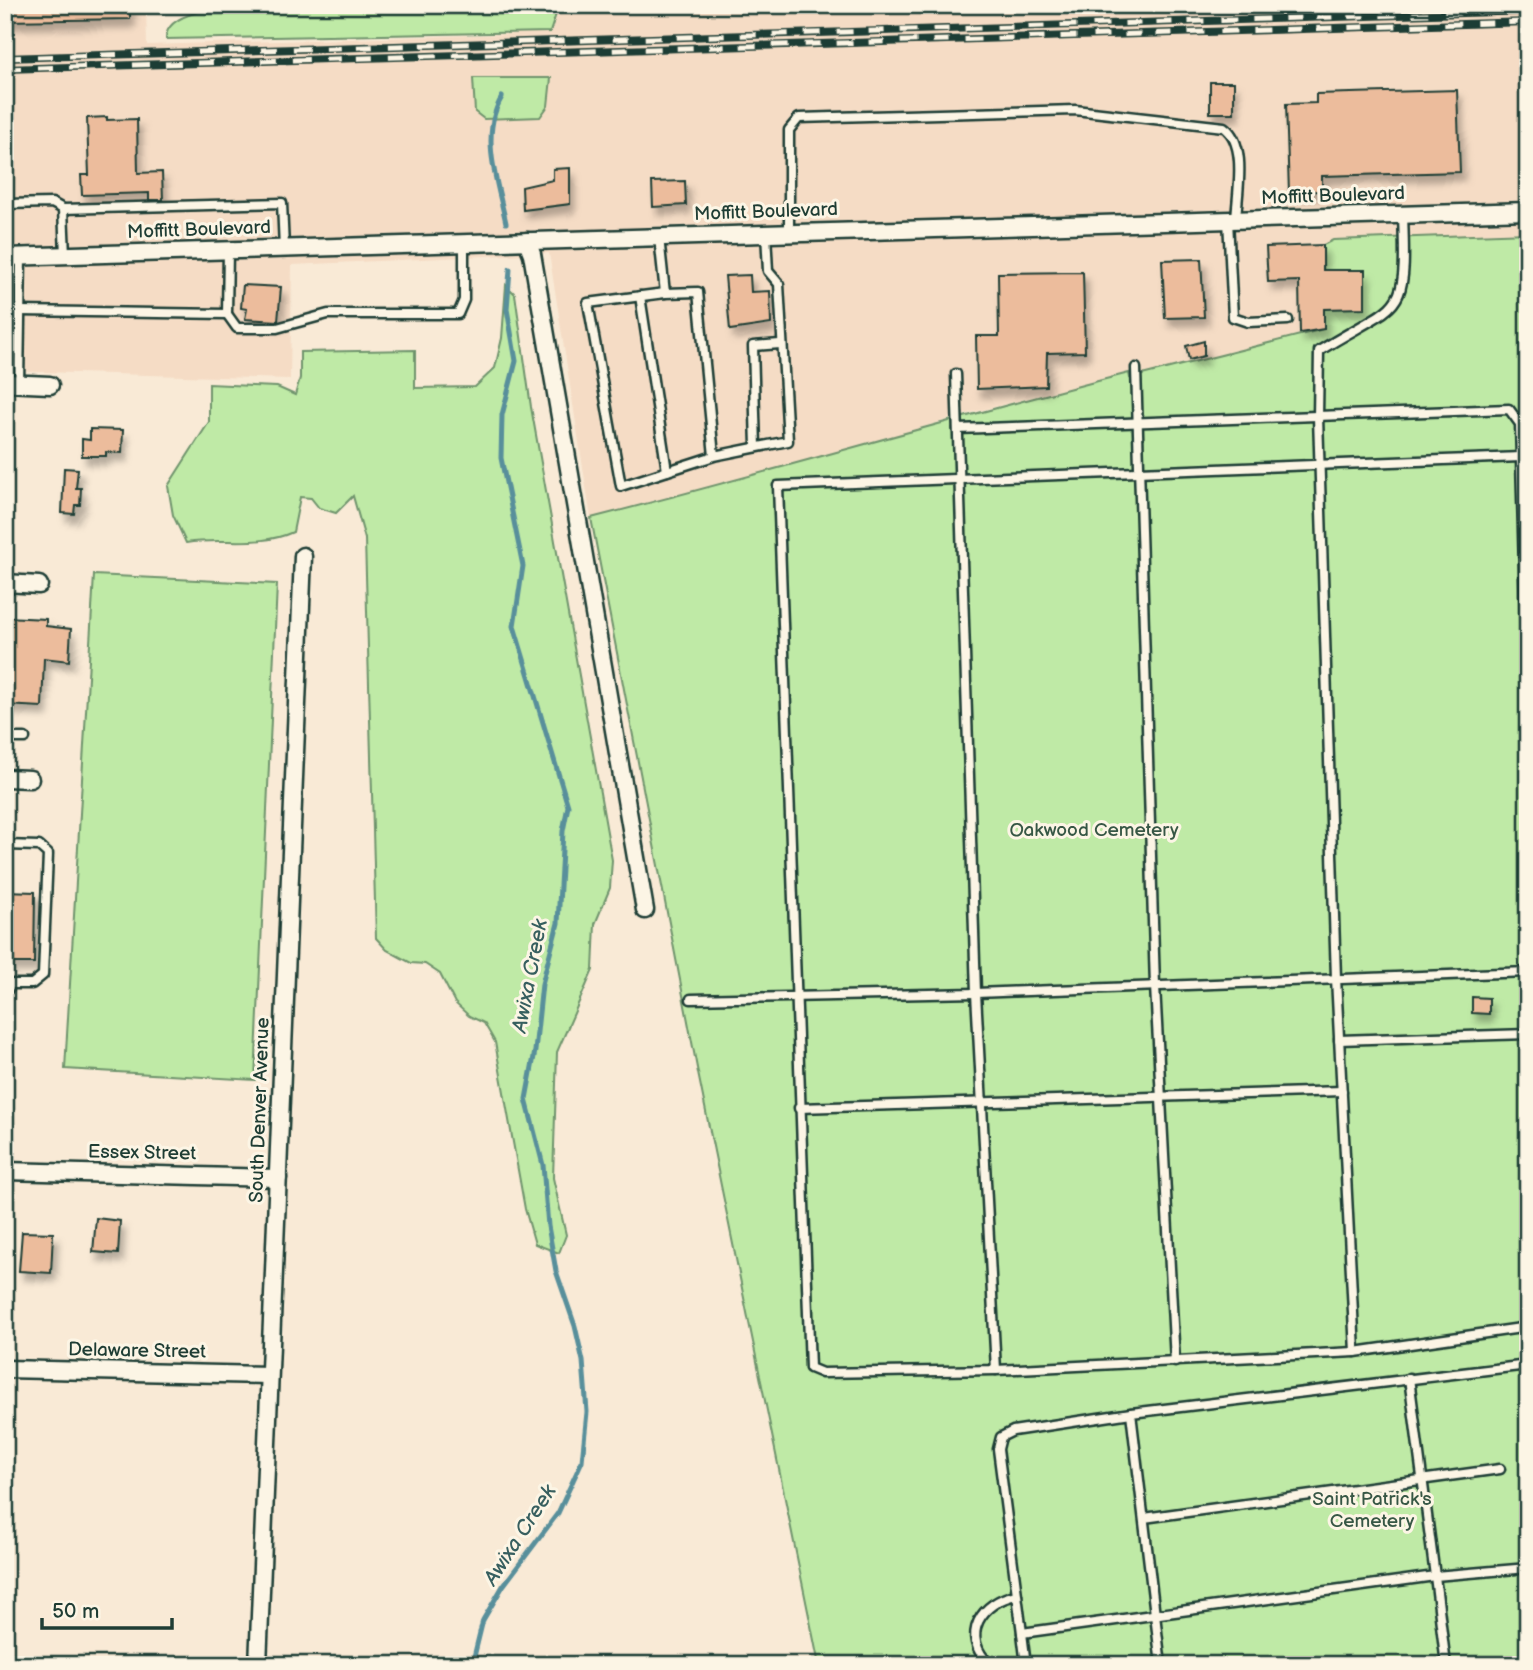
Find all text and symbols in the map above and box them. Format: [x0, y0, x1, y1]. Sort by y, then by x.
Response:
street label: Moffitt Boulevard [1261, 182, 1405, 210]
street label: Moffitt Boulevard [694, 198, 838, 226]
street label: Moffitt Boulevard [127, 216, 271, 244]
park label: Oakwood Cemetery [1009, 819, 1179, 842]
water label: Awixa Creek [507, 917, 553, 1036]
street label: South Denver Avenue [245, 1017, 275, 1203]
street label: Essex Street [88, 1141, 196, 1165]
street label: Delaware Street [68, 1338, 206, 1364]
water label: Awixa Creek [478, 1479, 562, 1591]
park label: Saint Patrick's Cemetery [1312, 1488, 1432, 1533]
scale bar [42, 1586, 172, 1630]
text: 50 m [52, 1599, 99, 1624]

